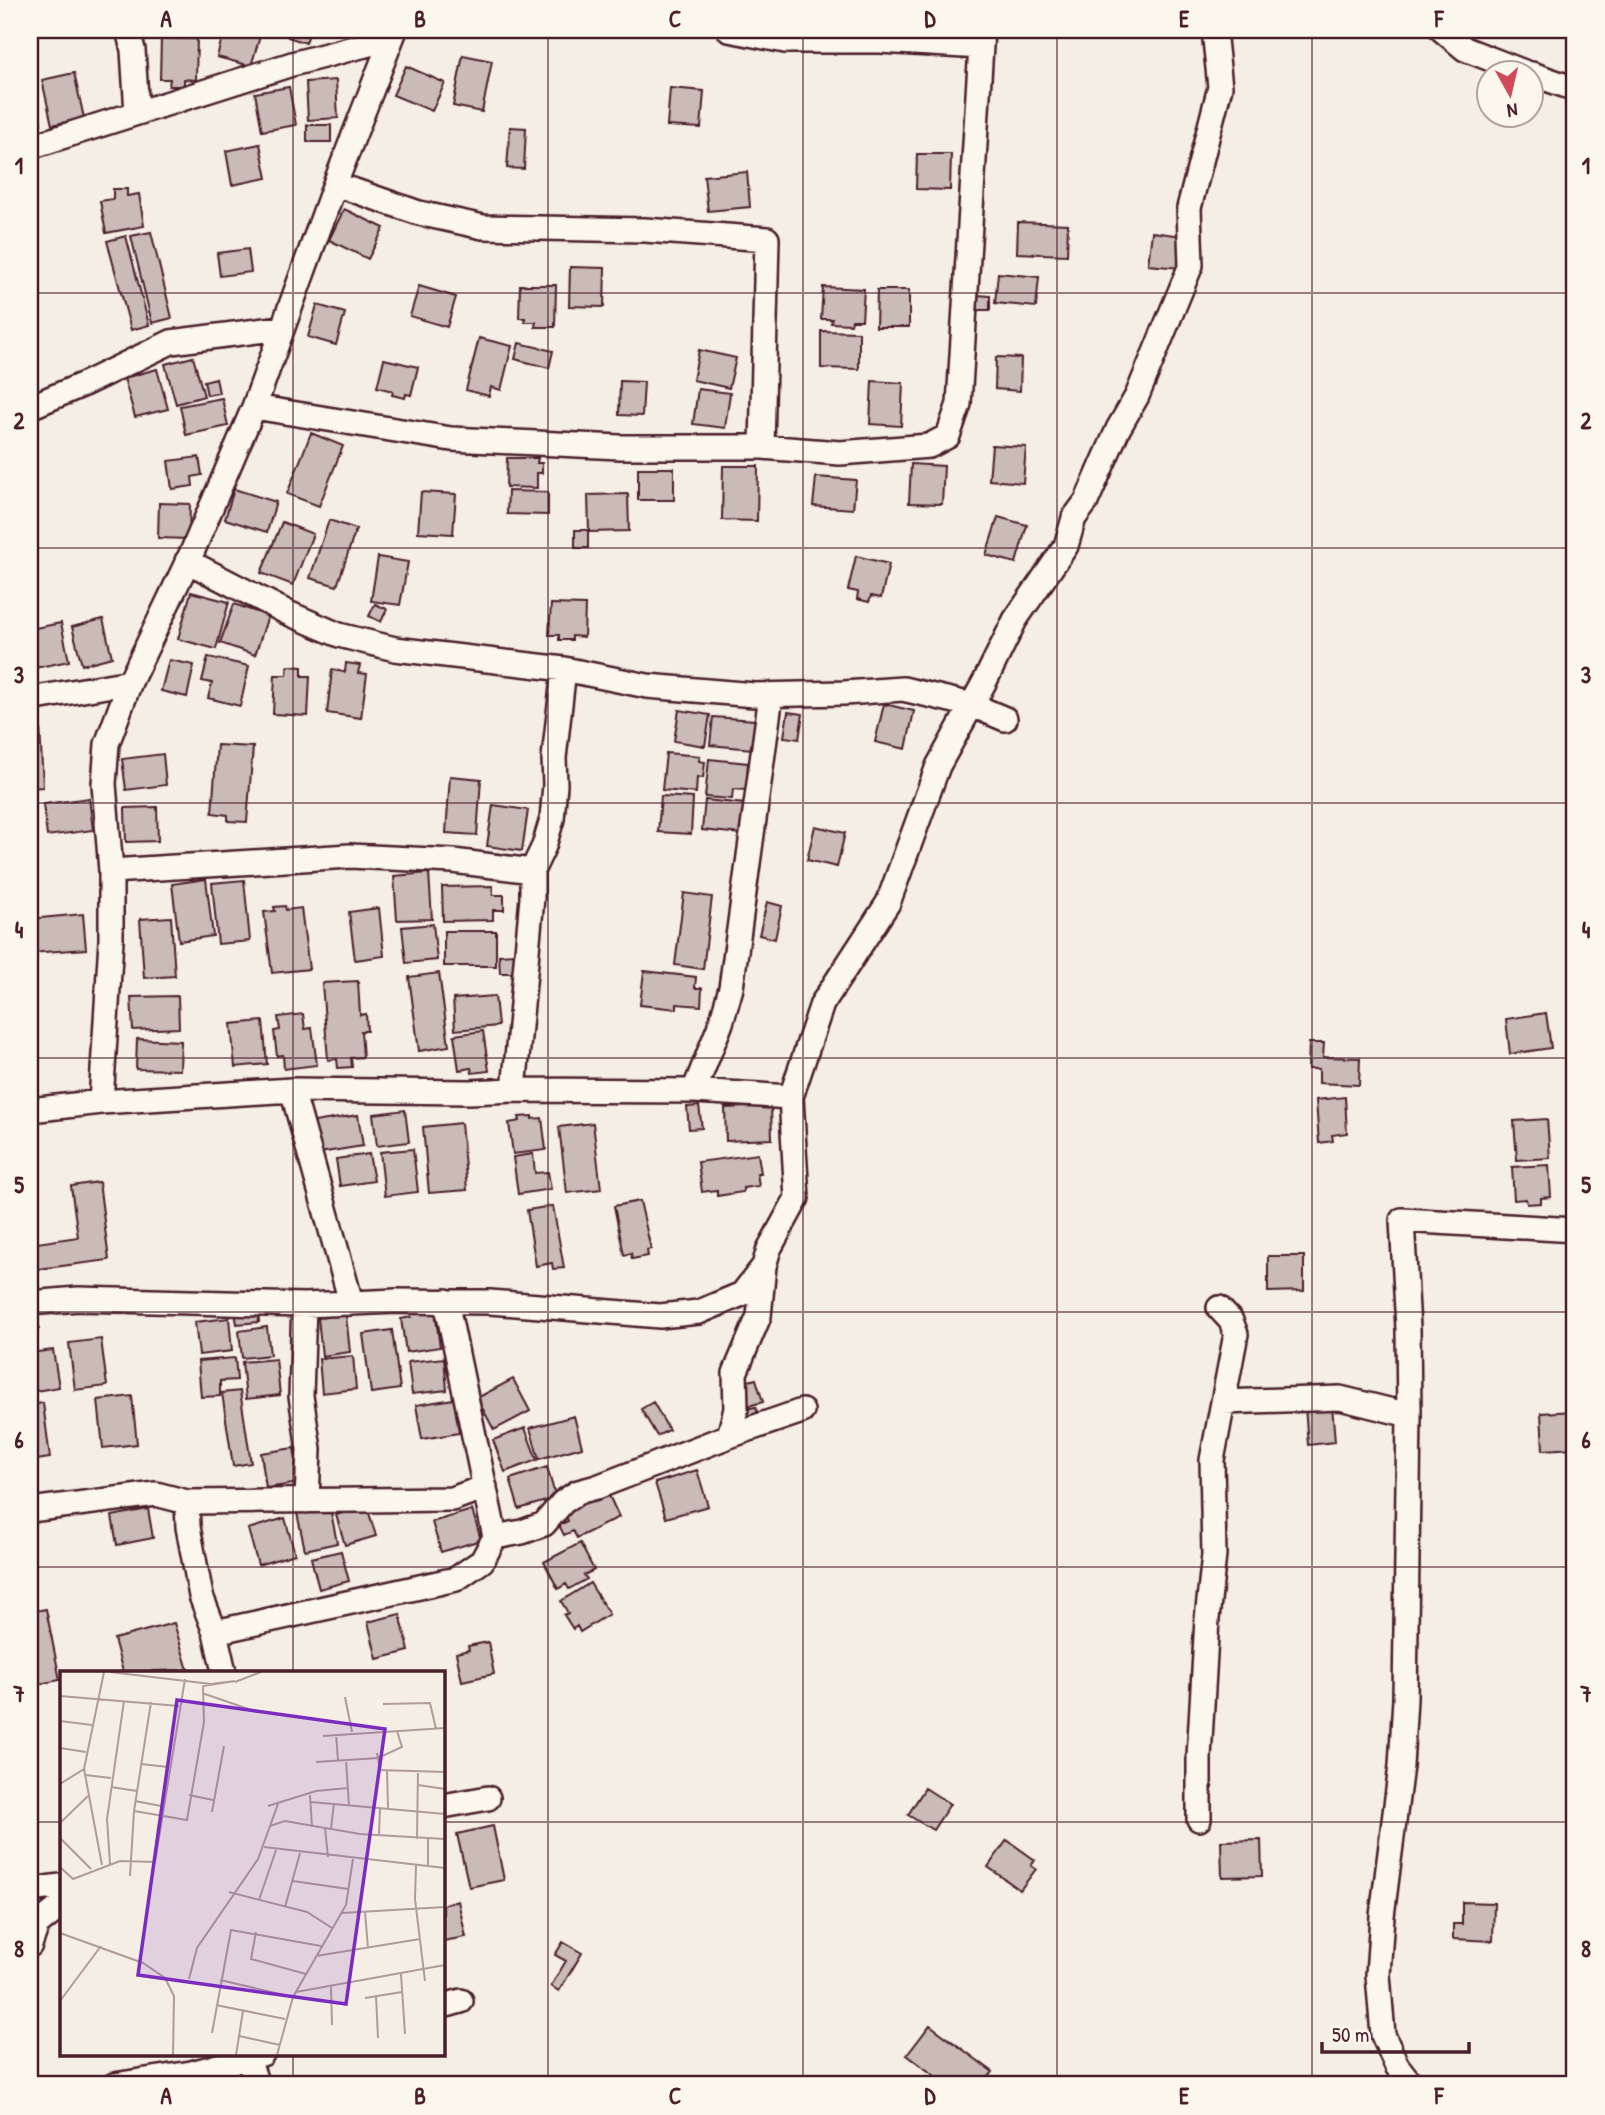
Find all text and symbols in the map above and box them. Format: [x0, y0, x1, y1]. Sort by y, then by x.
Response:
text: A [160, 3, 172, 34]
text: B [414, 3, 426, 34]
text: C [669, 3, 681, 34]
text: D [925, 3, 937, 34]
text: E [1179, 3, 1190, 34]
text: F [1434, 3, 1445, 34]
north arrow [1476, 60, 1546, 130]
text: N [1506, 97, 1519, 124]
text: 1 [15, 150, 23, 181]
text: 1 [1582, 150, 1590, 181]
text: 2 [14, 405, 25, 436]
text: 2 [1581, 405, 1592, 436]
text: 3 [14, 659, 24, 690]
text: 3 [1581, 659, 1591, 690]
text: 4 [15, 914, 24, 945]
text: 4 [1582, 914, 1591, 945]
text: 5 [14, 1169, 24, 1200]
text: 5 [1581, 1169, 1591, 1200]
text: 6 [14, 1424, 24, 1455]
text: 6 [1581, 1424, 1591, 1455]
inset map [60, 1671, 444, 2056]
text: 7 [12, 1678, 25, 1709]
text: 7 [1579, 1678, 1592, 1709]
text: 8 [14, 1933, 24, 1964]
text: 8 [1581, 1933, 1591, 1964]
scale bar [1322, 2010, 1468, 2054]
text: 50 m [1332, 2020, 1369, 2049]
text: A [160, 2080, 172, 2111]
text: B [414, 2080, 426, 2111]
text: C [669, 2080, 681, 2111]
text: D [925, 2080, 937, 2111]
text: E [1179, 2080, 1190, 2111]
text: F [1434, 2080, 1445, 2111]

